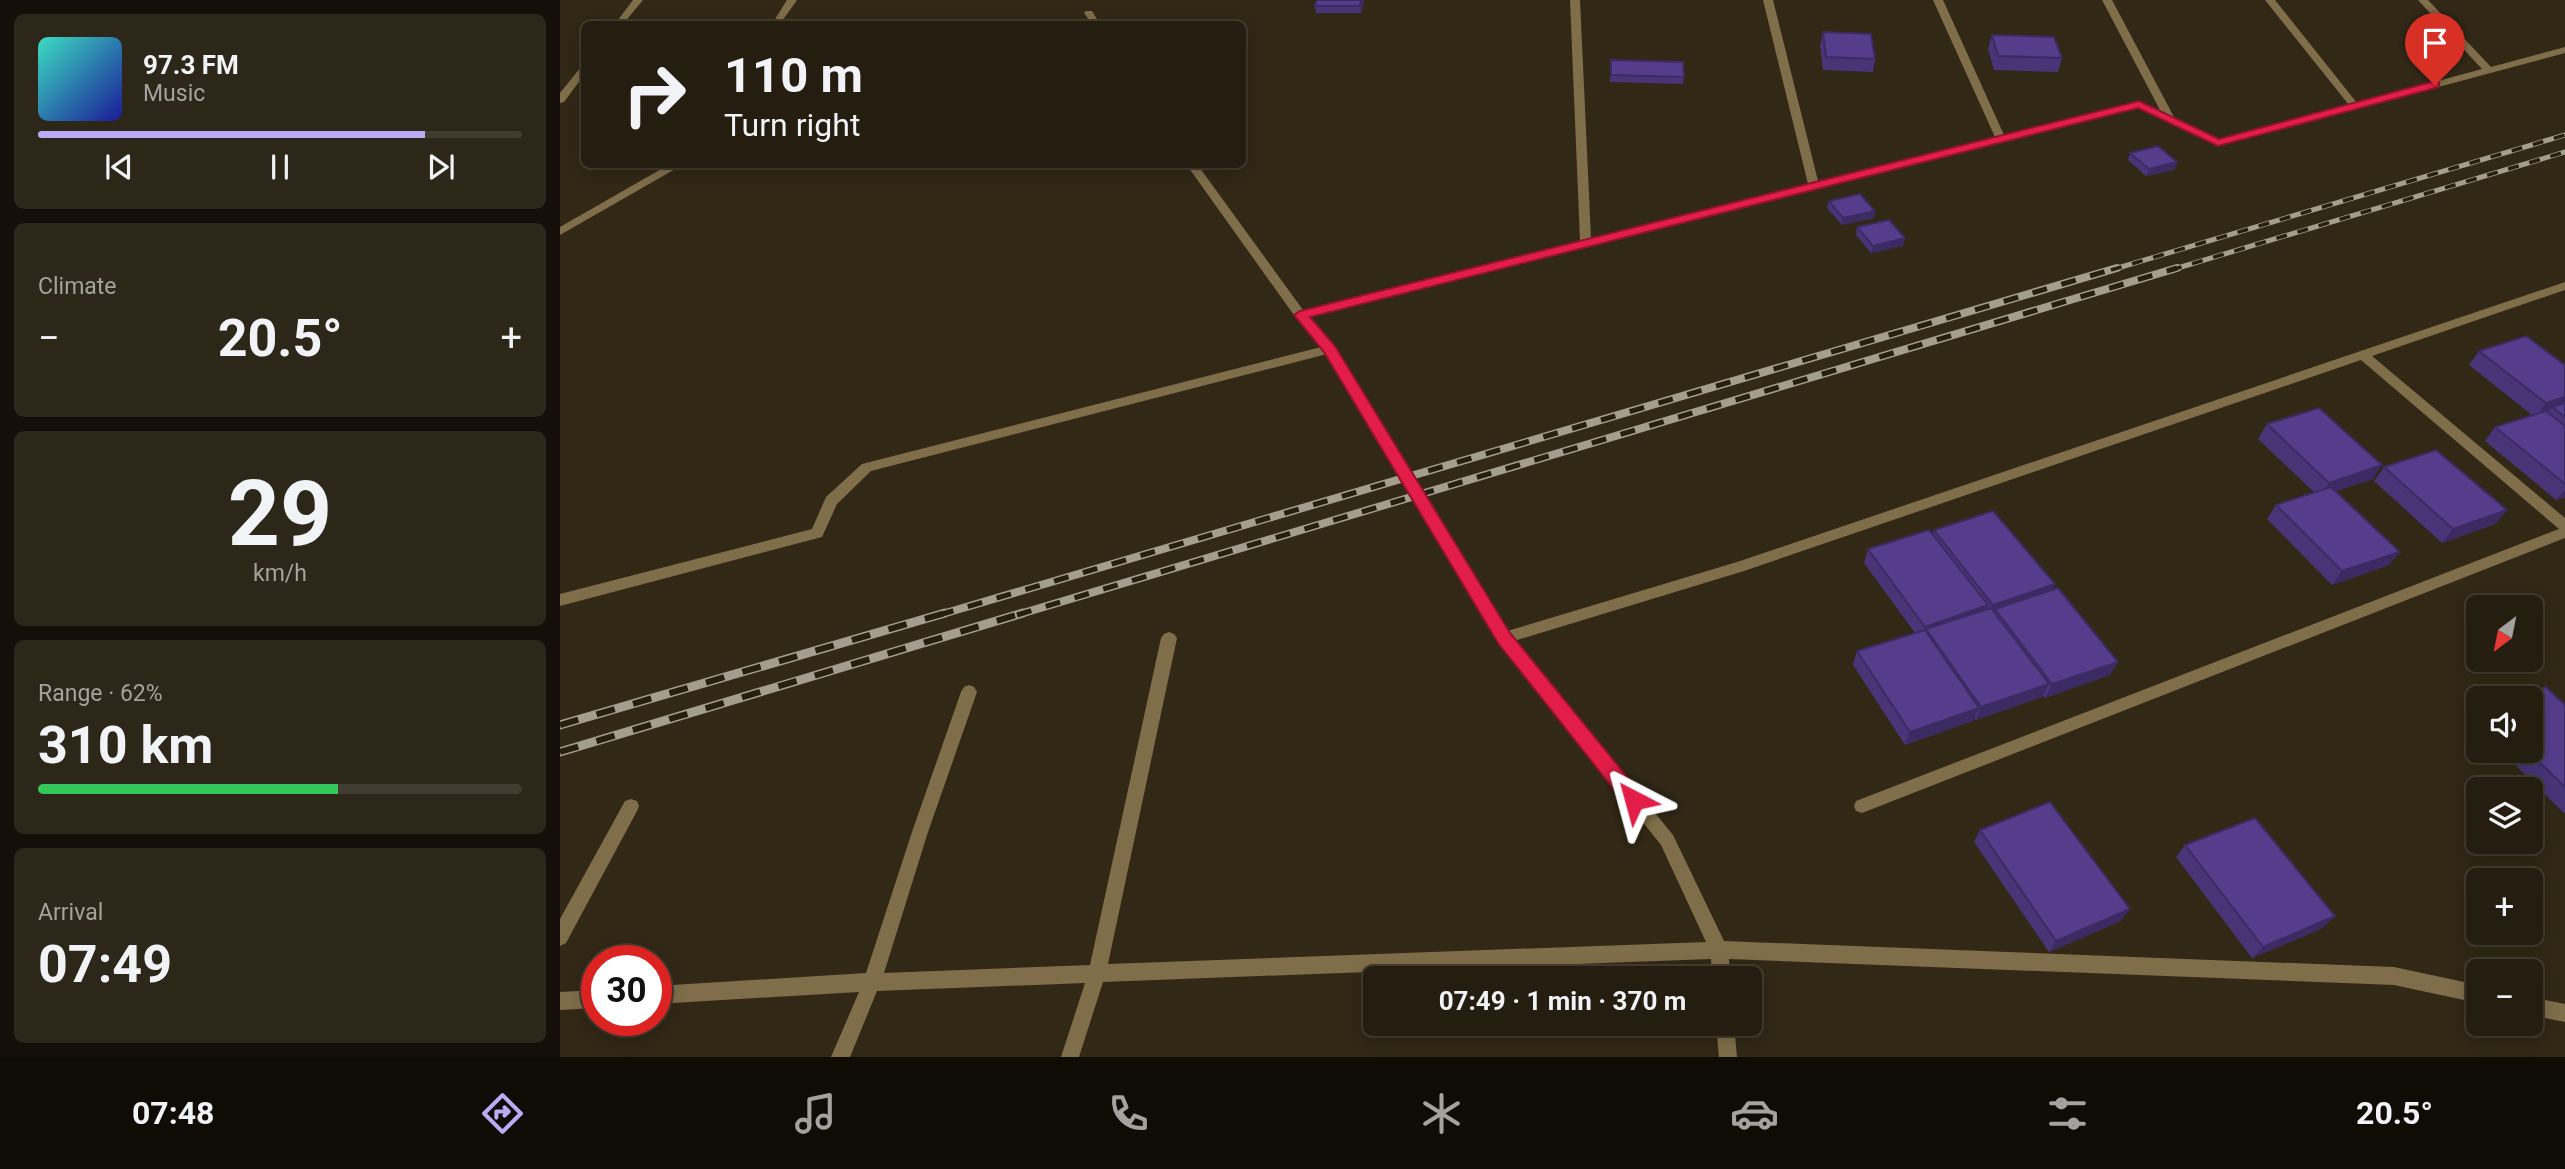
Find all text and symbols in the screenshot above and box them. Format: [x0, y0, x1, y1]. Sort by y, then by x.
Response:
pin [2405, 13, 2465, 85]
icon: arrive [2416, 24, 2454, 62]
text: 110 m [724, 47, 863, 104]
icon: right [609, 49, 700, 140]
text: 97.3 FM [143, 50, 239, 80]
text: Music [143, 80, 205, 107]
text: Turn right [724, 106, 860, 144]
icon: previous [100, 148, 138, 186]
icon: pause [261, 148, 299, 186]
icon: next [422, 148, 460, 186]
text: Climate [38, 273, 117, 300]
text: 20.5° [218, 308, 343, 369]
text: − [38, 316, 60, 360]
text: + [500, 316, 522, 360]
text: 29 [228, 461, 332, 567]
text: km/h [253, 560, 307, 587]
north arrow [2466, 595, 2543, 672]
map controls [2466, 595, 2543, 1036]
text: Range · 62% [38, 680, 163, 707]
button: sound [2466, 686, 2543, 763]
text: 310 km [38, 715, 213, 776]
position arrow [1597, 763, 1671, 837]
button: layers [2466, 777, 2543, 854]
button: + [2466, 868, 2543, 945]
text: Arrival [38, 899, 103, 926]
text: 07:49 [38, 934, 172, 995]
speed limit sign: 30 [581, 945, 672, 1036]
button: − [2466, 959, 2543, 1036]
text: 07:49 · 1 min · 370 m [1439, 986, 1686, 1016]
icon: directions [478, 1089, 527, 1138]
icon: music [791, 1089, 840, 1138]
icon: phone [1104, 1089, 1153, 1138]
icon: climate [1417, 1089, 1466, 1138]
icon: car [1730, 1089, 1779, 1138]
icon: filters [2043, 1089, 2092, 1138]
text: 07:48 [132, 1094, 214, 1132]
text: 20.5° [2356, 1094, 2433, 1132]

